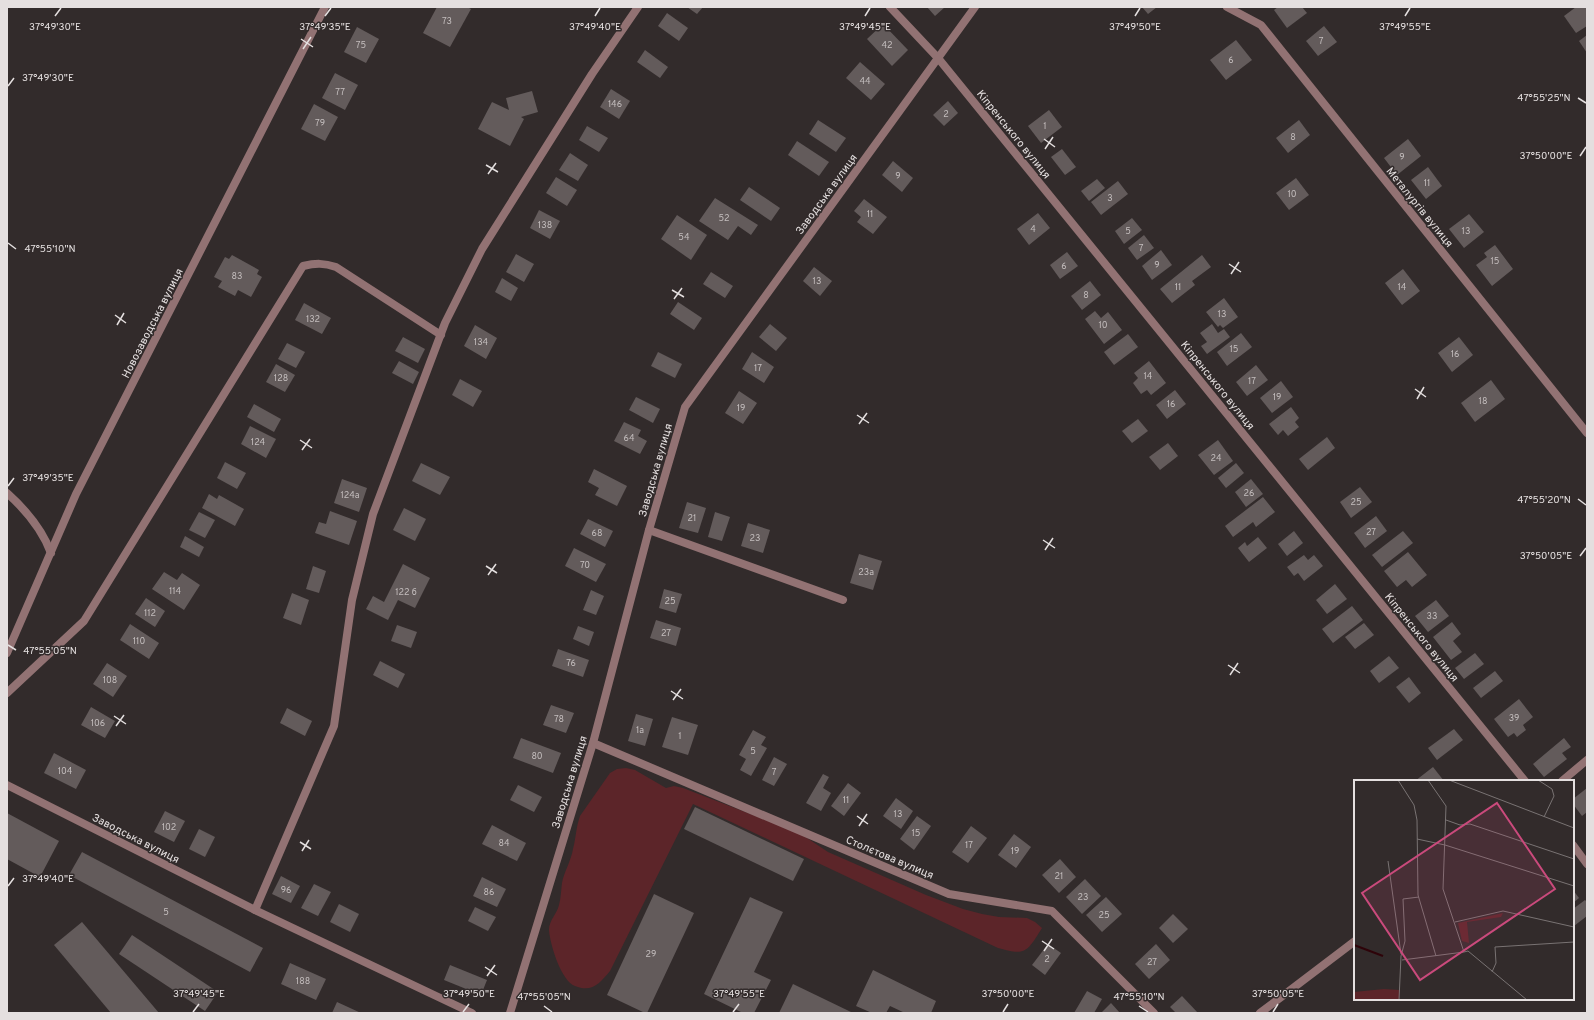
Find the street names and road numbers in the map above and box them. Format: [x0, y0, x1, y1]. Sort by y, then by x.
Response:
street label: Кіпренського вулиця [973, 87, 1053, 182]
street label: Заводська вулиця [793, 152, 861, 238]
street label: Металургів вулиця [1383, 165, 1456, 250]
street label: Новозаводська вулиця [119, 266, 187, 381]
street label: Кіпренського вулиця [1177, 338, 1257, 433]
street label: Заводська вулиця [636, 422, 676, 518]
street label: Кіпренського вулиця [1381, 590, 1461, 685]
street label: Заводська вулиця [549, 734, 591, 830]
street label: Заводська вулиця [89, 811, 182, 867]
street label: Столєтова вулиця [843, 833, 936, 883]

